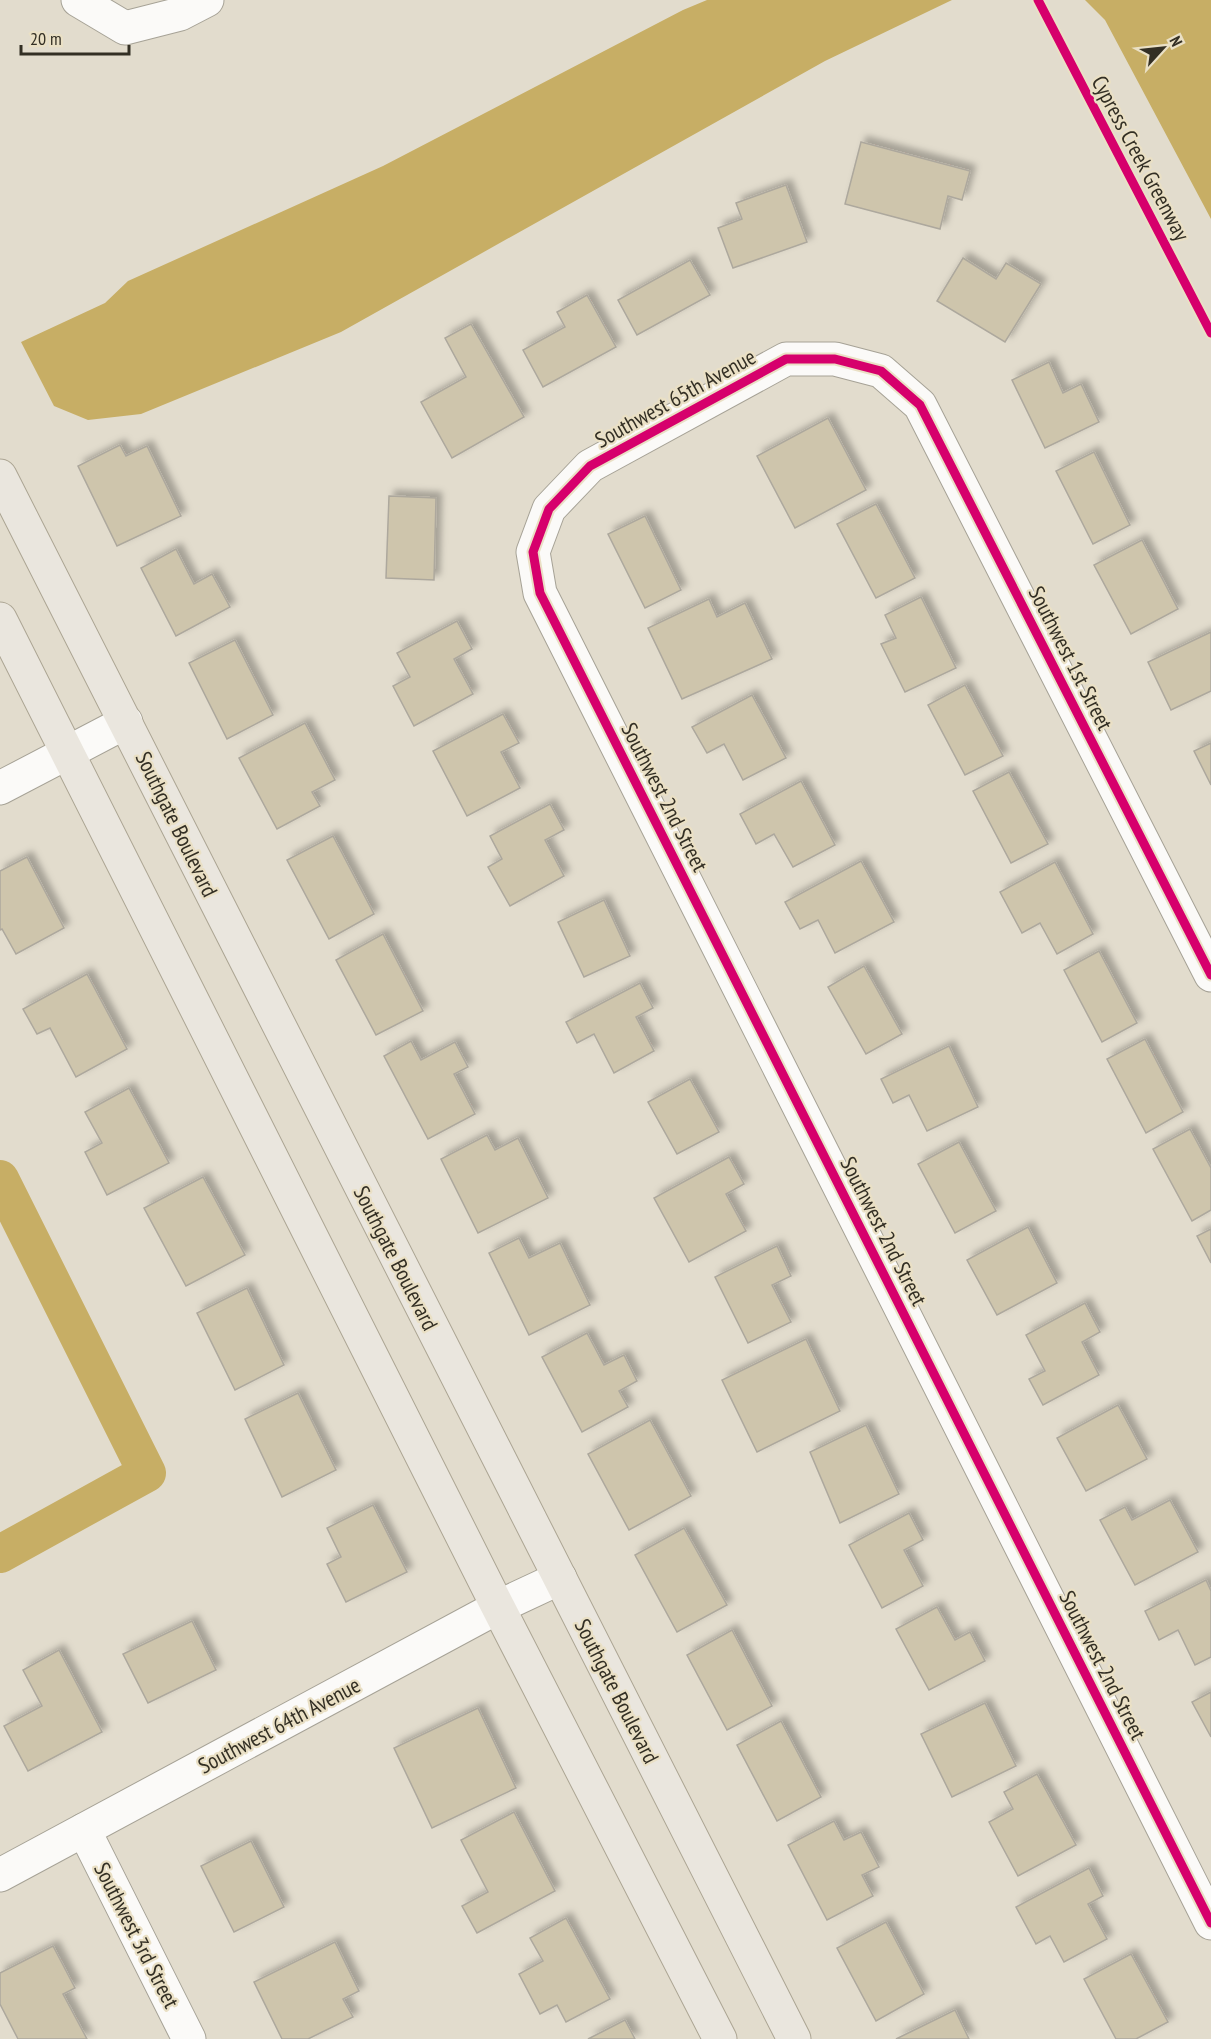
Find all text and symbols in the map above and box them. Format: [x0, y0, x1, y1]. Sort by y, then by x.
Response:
scale bar [21, 18, 129, 56]
north arrow [1133, 18, 1193, 78]
text: 20 m [30, 27, 62, 50]
text: N [1165, 33, 1187, 50]
street label: Cypress Creek Greenway [1086, 71, 1197, 246]
street label: Southwest 65th Avenue [590, 342, 760, 454]
street label: Southwest 1st Street [1023, 581, 1119, 735]
street label: Southwest 2nd Street [615, 718, 715, 876]
street label: Southgate Boulevard [130, 747, 224, 901]
street label: Southwest 2nd Street [834, 1152, 934, 1310]
street label: Southgate Boulevard [348, 1181, 444, 1335]
street label: Southwest 2nd Street [1053, 1586, 1153, 1744]
street label: Southgate Boulevard [569, 1614, 665, 1768]
street label: Southwest 64th Avenue [193, 1671, 365, 1779]
street label: Southwest 3rd Street [88, 1857, 186, 2013]

